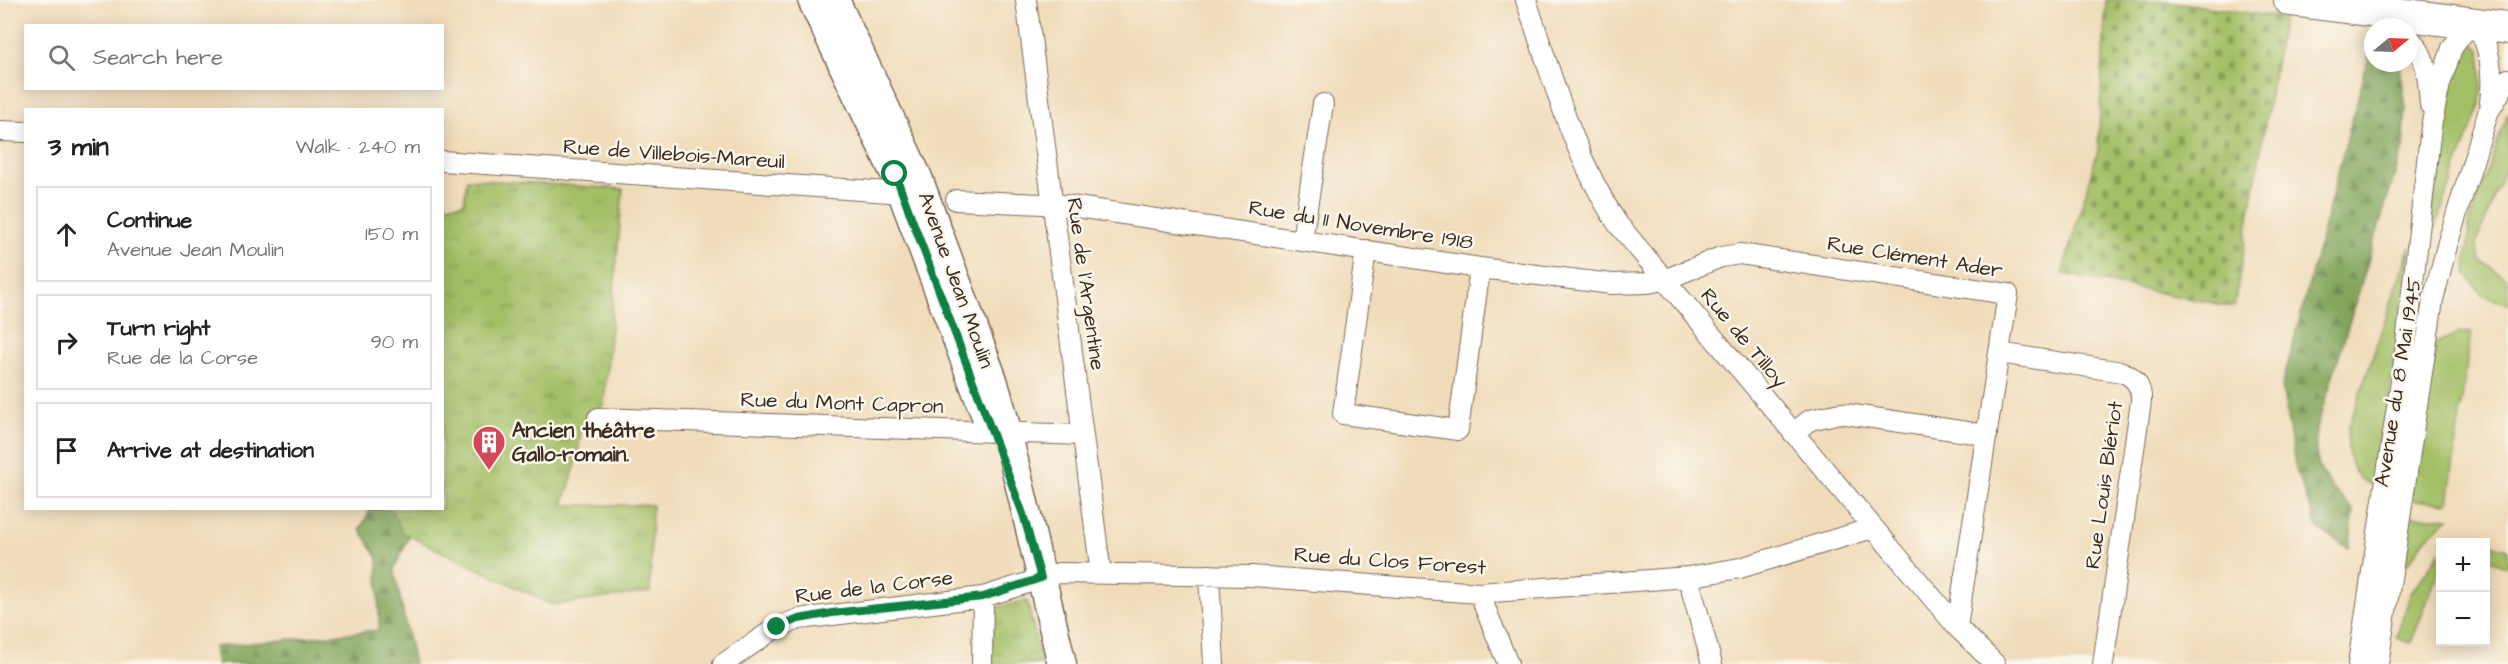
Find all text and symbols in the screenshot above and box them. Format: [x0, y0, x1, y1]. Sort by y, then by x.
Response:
north arrow [2364, 18, 2418, 72]
search box [24, 24, 444, 90]
icon: search [45, 41, 78, 74]
text: Search here [93, 42, 223, 73]
text: 3 min [48, 129, 109, 165]
street label: Rue de Villebois-Mareuil [562, 132, 786, 176]
text: Walk · 240 m [296, 133, 420, 161]
route start [881, 160, 907, 186]
street label: Avenue Jean Moulin [911, 188, 1001, 372]
street label: Rue du 11 Novembre 1918 [1247, 193, 1476, 257]
street label: Rue de l'Argentine [1058, 196, 1112, 372]
text: Continue [107, 205, 192, 236]
icon: ahead [50, 218, 83, 251]
text: 150 m [365, 220, 418, 248]
street label: Rue Clément Ader [1825, 229, 2005, 285]
text: Avenue Jean Moulin [107, 236, 284, 264]
street label: Avenue du 8 Mai 1945 [2367, 275, 2429, 489]
street label: Rue de Tilloy [1692, 282, 1795, 396]
text: Turn right [107, 313, 210, 344]
icon: right [50, 326, 83, 359]
text: 90 m [370, 328, 418, 356]
text: Rue de la Corse [107, 344, 258, 372]
street label: Rue du Mont Capron [740, 385, 944, 422]
street label: Rue Louis Blériot [2078, 399, 2130, 571]
place label: Ancien théâtre Gallo-romain. [512, 416, 656, 469]
building icon: Ancien théâtre Gallo-romain. [471, 424, 507, 471]
icon: arrive [50, 434, 83, 467]
text: Arrive at destination [107, 435, 314, 466]
map controls [2436, 538, 2490, 646]
button: + [2436, 538, 2490, 592]
street label: Rue du Clos Forest [1293, 540, 1488, 582]
street label: Rue de la Corse [794, 563, 954, 611]
button: − [2436, 592, 2490, 646]
route end [763, 613, 789, 639]

